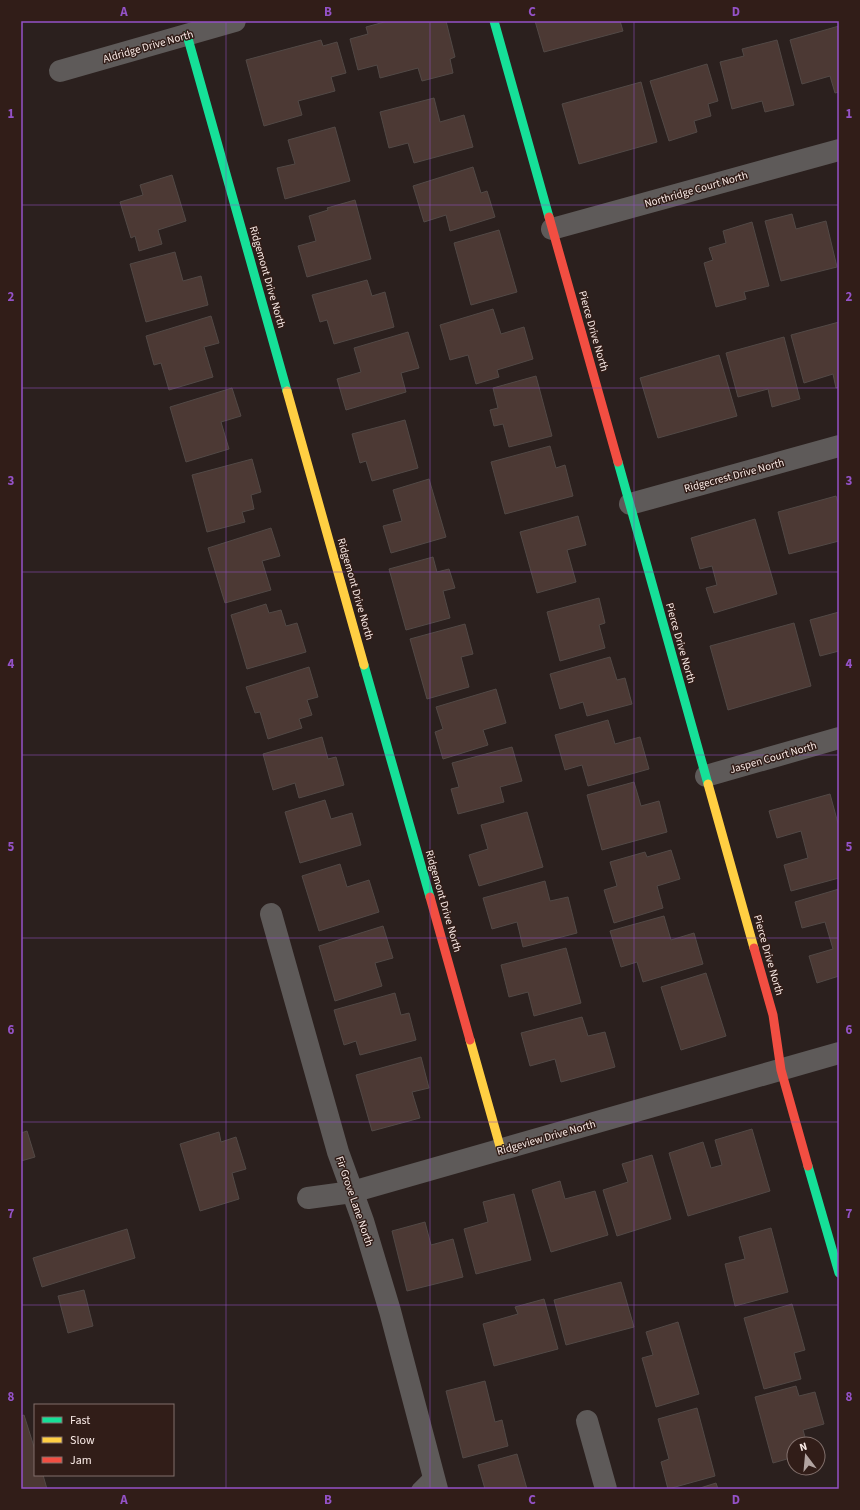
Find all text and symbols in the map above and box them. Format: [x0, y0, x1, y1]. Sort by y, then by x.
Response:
text: A [119, 3, 128, 21]
text: B [324, 3, 332, 21]
text: C [528, 3, 536, 21]
text: D [732, 3, 740, 21]
street label: Aldridge Drive North [101, 26, 195, 67]
text: 1 [8, 105, 15, 123]
text: 1 [846, 105, 853, 123]
street label: Northridge Court North [643, 168, 750, 211]
street label: Ridgemont Drive North [246, 224, 289, 330]
text: 2 [8, 288, 15, 306]
text: 2 [846, 288, 853, 306]
street label: Pierce Drive North [575, 289, 612, 373]
street label: Ridgecrest Drive North [682, 455, 786, 496]
text: 3 [8, 472, 15, 490]
text: 3 [846, 472, 853, 490]
street label: Ridgemont Drive North [334, 536, 377, 642]
street label: Pierce Drive North [662, 601, 699, 685]
text: 4 [8, 655, 15, 673]
text: 4 [846, 655, 853, 673]
street label: Jaspen Court North [728, 738, 818, 777]
text: 5 [8, 838, 15, 856]
text: 5 [846, 838, 853, 856]
street label: Ridgemont Drive North [422, 848, 465, 954]
street label: Pierce Drive North [750, 913, 787, 997]
text: 6 [8, 1021, 15, 1039]
text: 6 [846, 1021, 853, 1039]
street label: Ridgeview Drive North [495, 1116, 597, 1159]
street label: Fir Grove Lane North [332, 1154, 377, 1248]
text: 7 [8, 1205, 15, 1223]
text: 7 [846, 1205, 853, 1223]
text: 8 [8, 1388, 15, 1406]
text: 8 [846, 1388, 853, 1406]
legend [34, 1404, 174, 1476]
text: Fast [70, 1412, 90, 1429]
text: Slow [70, 1432, 95, 1449]
north arrow [786, 1436, 826, 1476]
text: N [798, 1439, 809, 1455]
text: Jam [70, 1452, 92, 1469]
text: A [119, 1491, 128, 1509]
text: B [324, 1491, 332, 1509]
text: C [528, 1491, 536, 1509]
text: D [732, 1491, 740, 1509]

